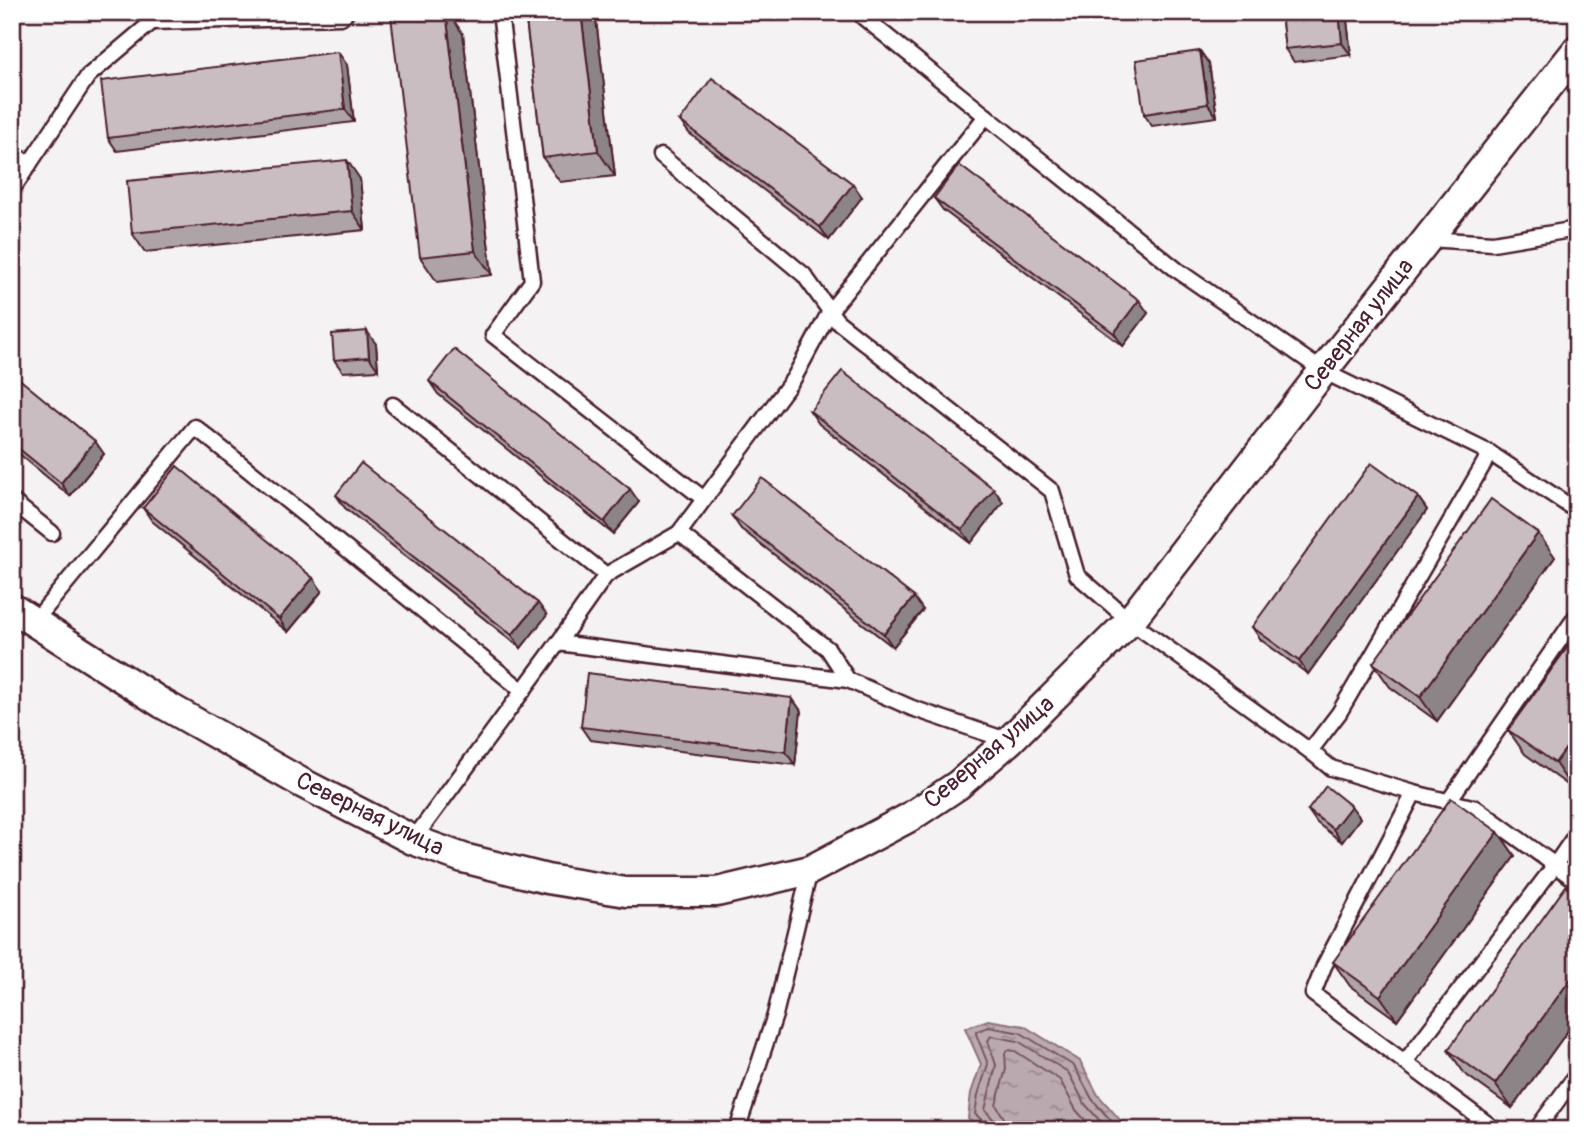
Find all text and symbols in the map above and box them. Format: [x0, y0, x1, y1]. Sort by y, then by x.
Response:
street label: Северная улица [1298, 253, 1420, 397]
street label: Северная улица [918, 689, 1060, 815]
street label: Северная улица [291, 766, 449, 862]

